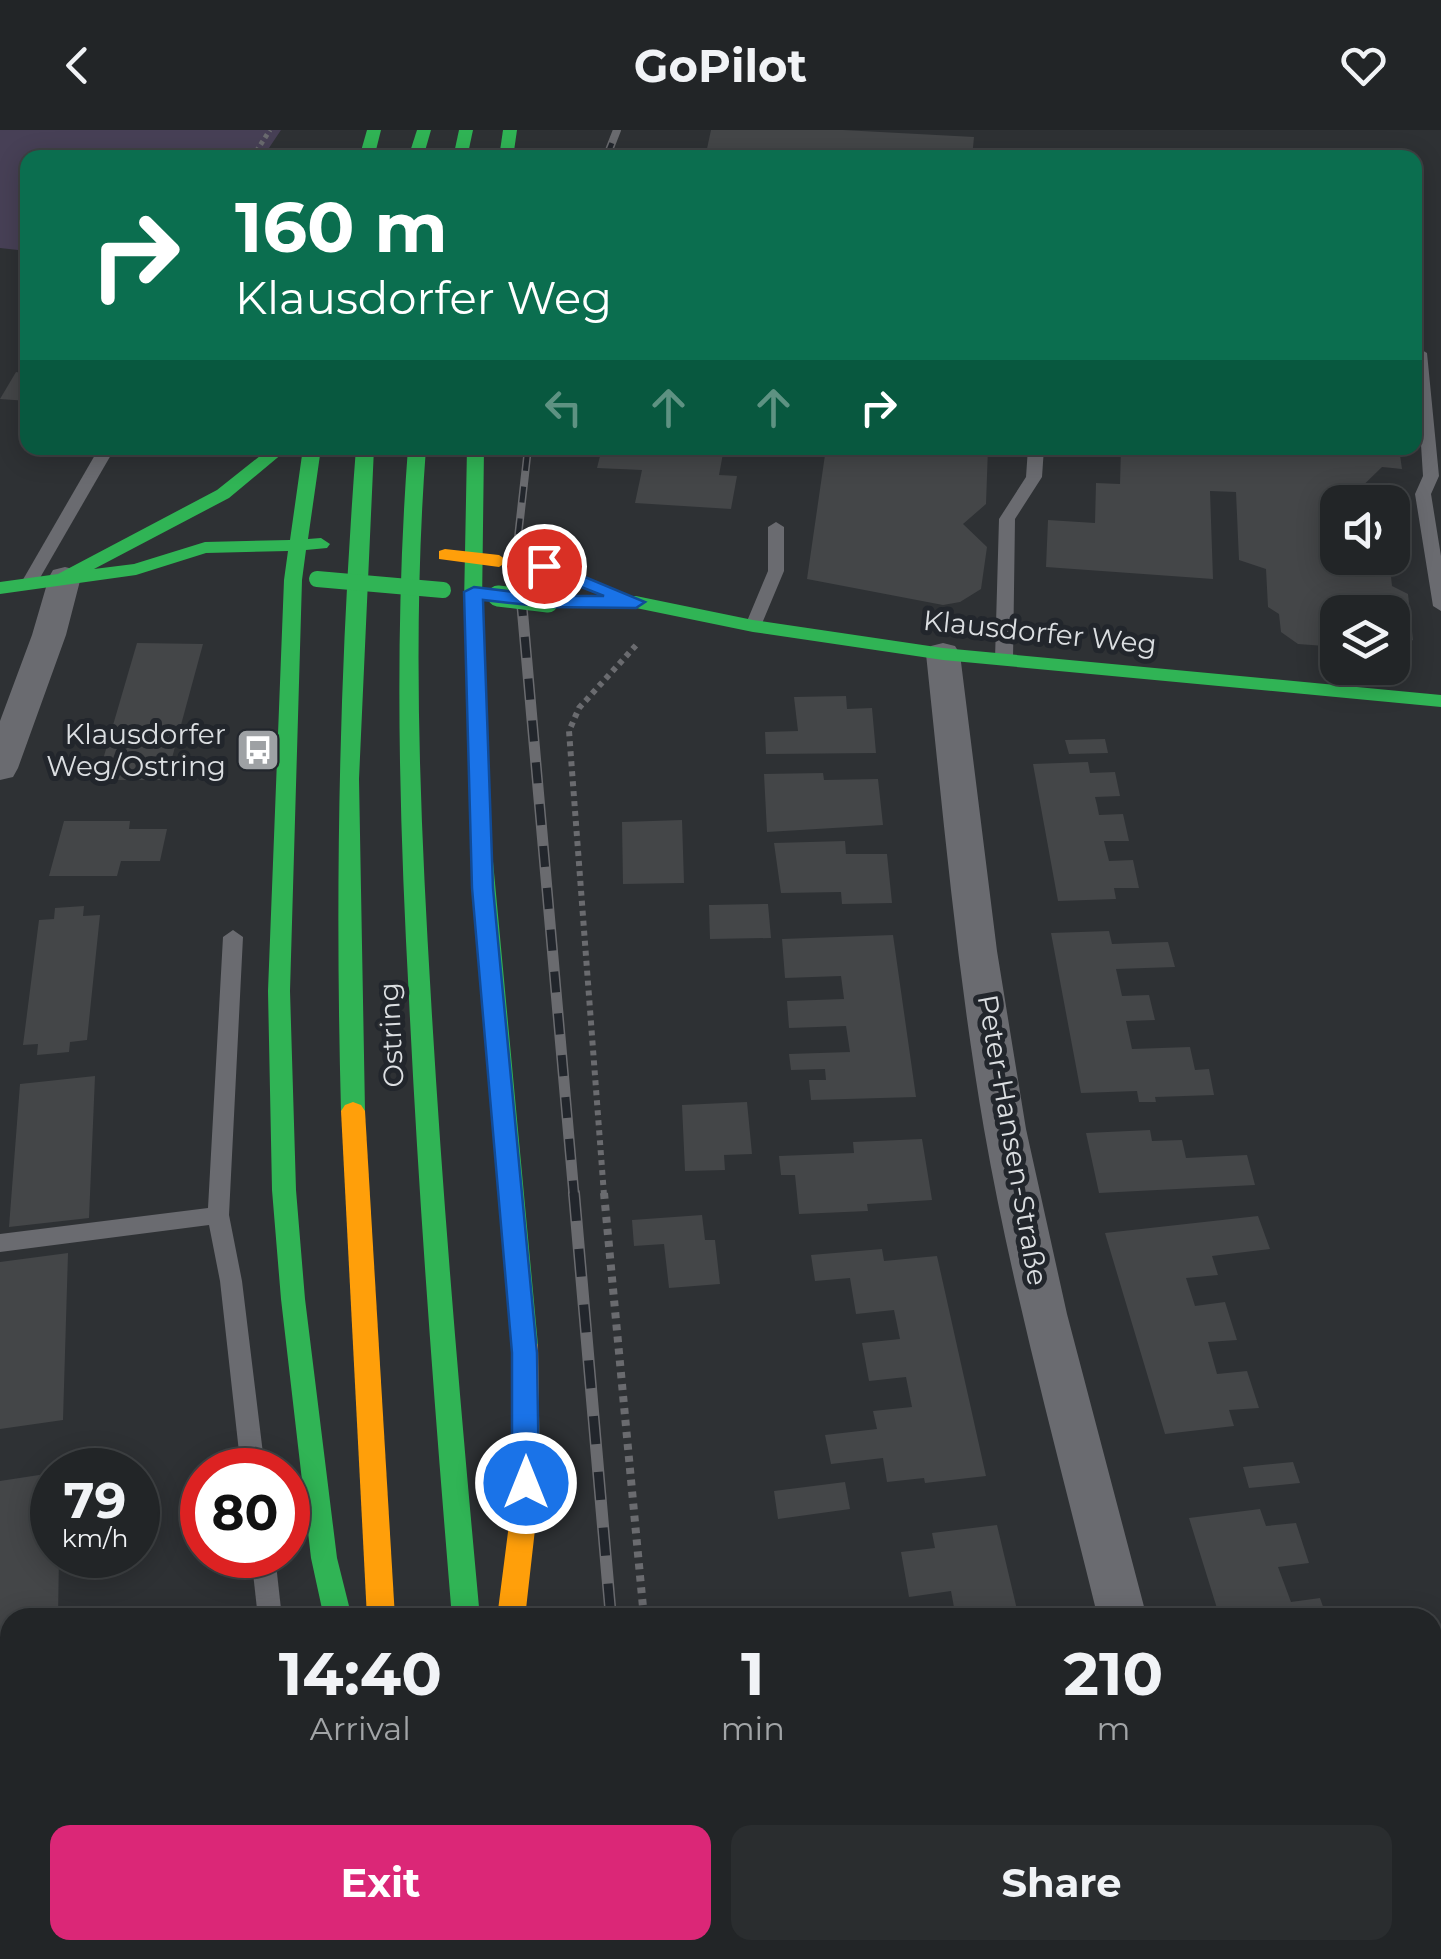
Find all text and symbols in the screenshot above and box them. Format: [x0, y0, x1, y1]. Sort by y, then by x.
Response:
icon: back [50, 38, 105, 93]
text: GoPilot [634, 38, 807, 93]
icon: heart [1336, 38, 1391, 93]
text: 160 m [235, 184, 448, 270]
icon: right [70, 190, 200, 320]
text: Klausdorfer Weg [235, 270, 612, 325]
icon: left [536, 380, 591, 435]
icon: ahead [641, 380, 696, 435]
icon: ahead [746, 380, 801, 435]
icon: right [851, 380, 906, 435]
map controls [1320, 485, 1410, 685]
button: sound [1320, 485, 1410, 575]
pin [502, 524, 587, 609]
icon: arrive [517, 539, 572, 594]
button: layers [1320, 595, 1410, 685]
street label: Klausdorfer Weg [922, 603, 1158, 661]
place label: Klausdorfer Weg/Ostring [46, 717, 226, 783]
bus stop icon: Klausdorfer Weg/Ostring [235, 727, 281, 773]
street label: Ostring [371, 982, 411, 1088]
street label: Peter-Hansen-Straße [971, 992, 1055, 1288]
position arrow [474, 1431, 578, 1535]
speed limit sign: 80 [180, 1448, 310, 1578]
text: 79 [64, 1470, 126, 1531]
text: km/h [62, 1523, 128, 1553]
text: 14:40 [279, 1637, 442, 1710]
text: 1 [741, 1637, 764, 1710]
text: 210 [1064, 1637, 1163, 1710]
text: Arrival [310, 1709, 411, 1748]
text: min [721, 1709, 785, 1748]
text: m [1096, 1709, 1130, 1748]
button: Exit [50, 1825, 711, 1940]
button: Share [731, 1825, 1392, 1940]

